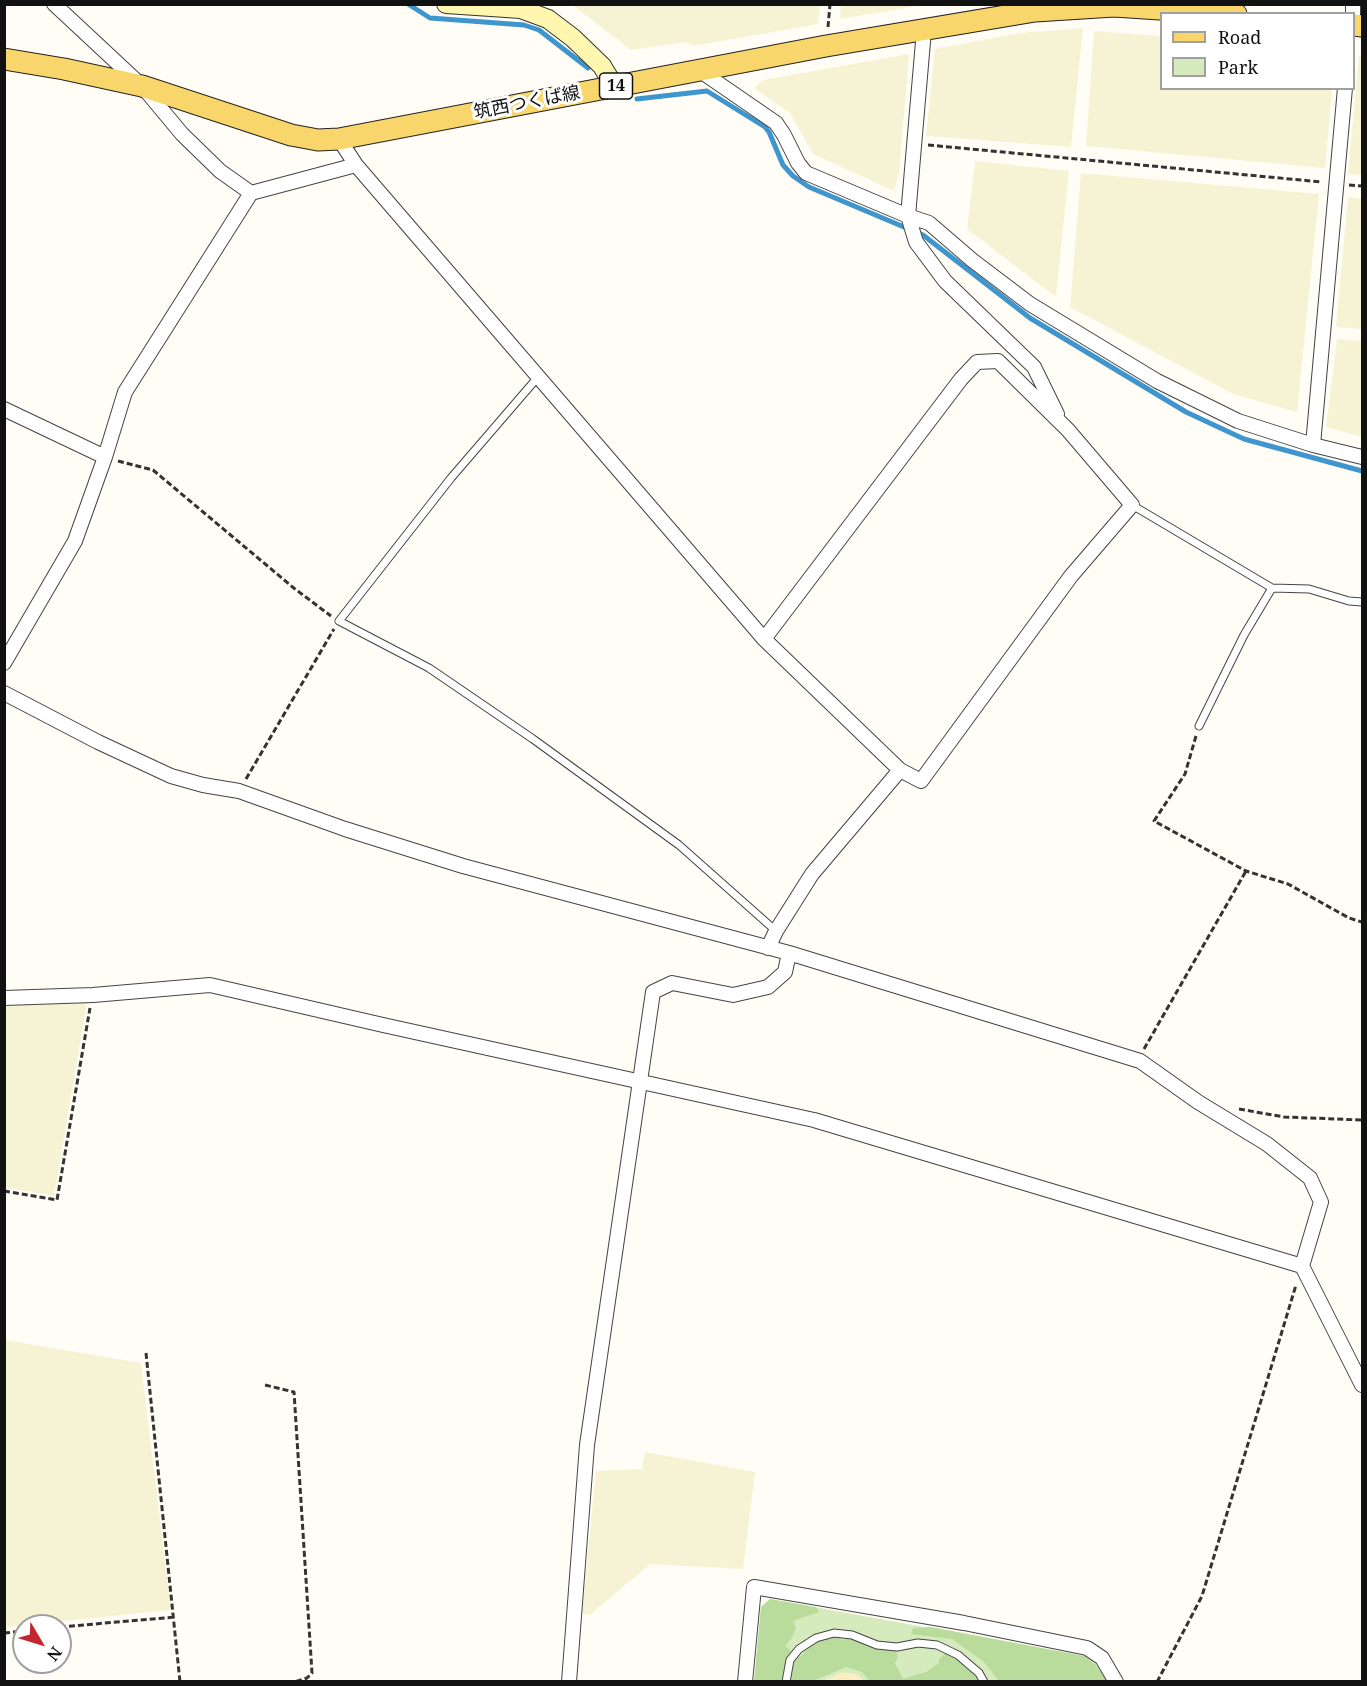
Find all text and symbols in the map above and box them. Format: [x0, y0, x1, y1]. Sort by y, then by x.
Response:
legend [1160, 12, 1355, 90]
text: Road [1218, 25, 1261, 49]
text: Park [1218, 55, 1258, 79]
road number: 14 [600, 73, 632, 99]
street label: 筑西つくば線 [472, 82, 582, 124]
north arrow [12, 1614, 72, 1674]
text: N [42, 1642, 67, 1666]

